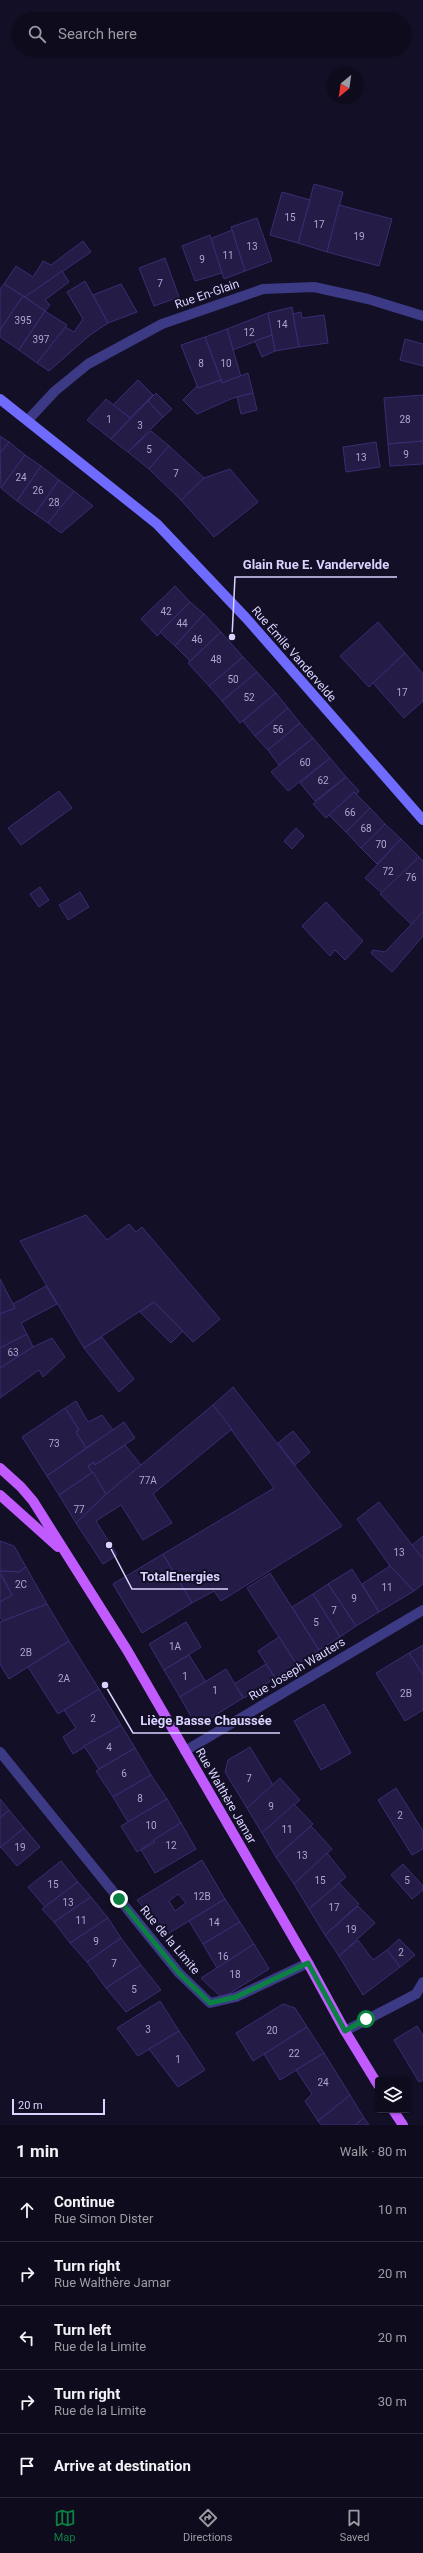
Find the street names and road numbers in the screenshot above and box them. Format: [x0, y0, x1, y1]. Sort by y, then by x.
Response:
street label: Rue En-Glain [173, 276, 241, 312]
street label: Rue Émile Vandervelde [249, 603, 340, 705]
street label: Rue Joseph Wauters [246, 1635, 348, 1703]
street label: Rue Walthère Jamar [193, 1746, 259, 1846]
street label: Rue de la Limite [137, 1903, 203, 1977]

